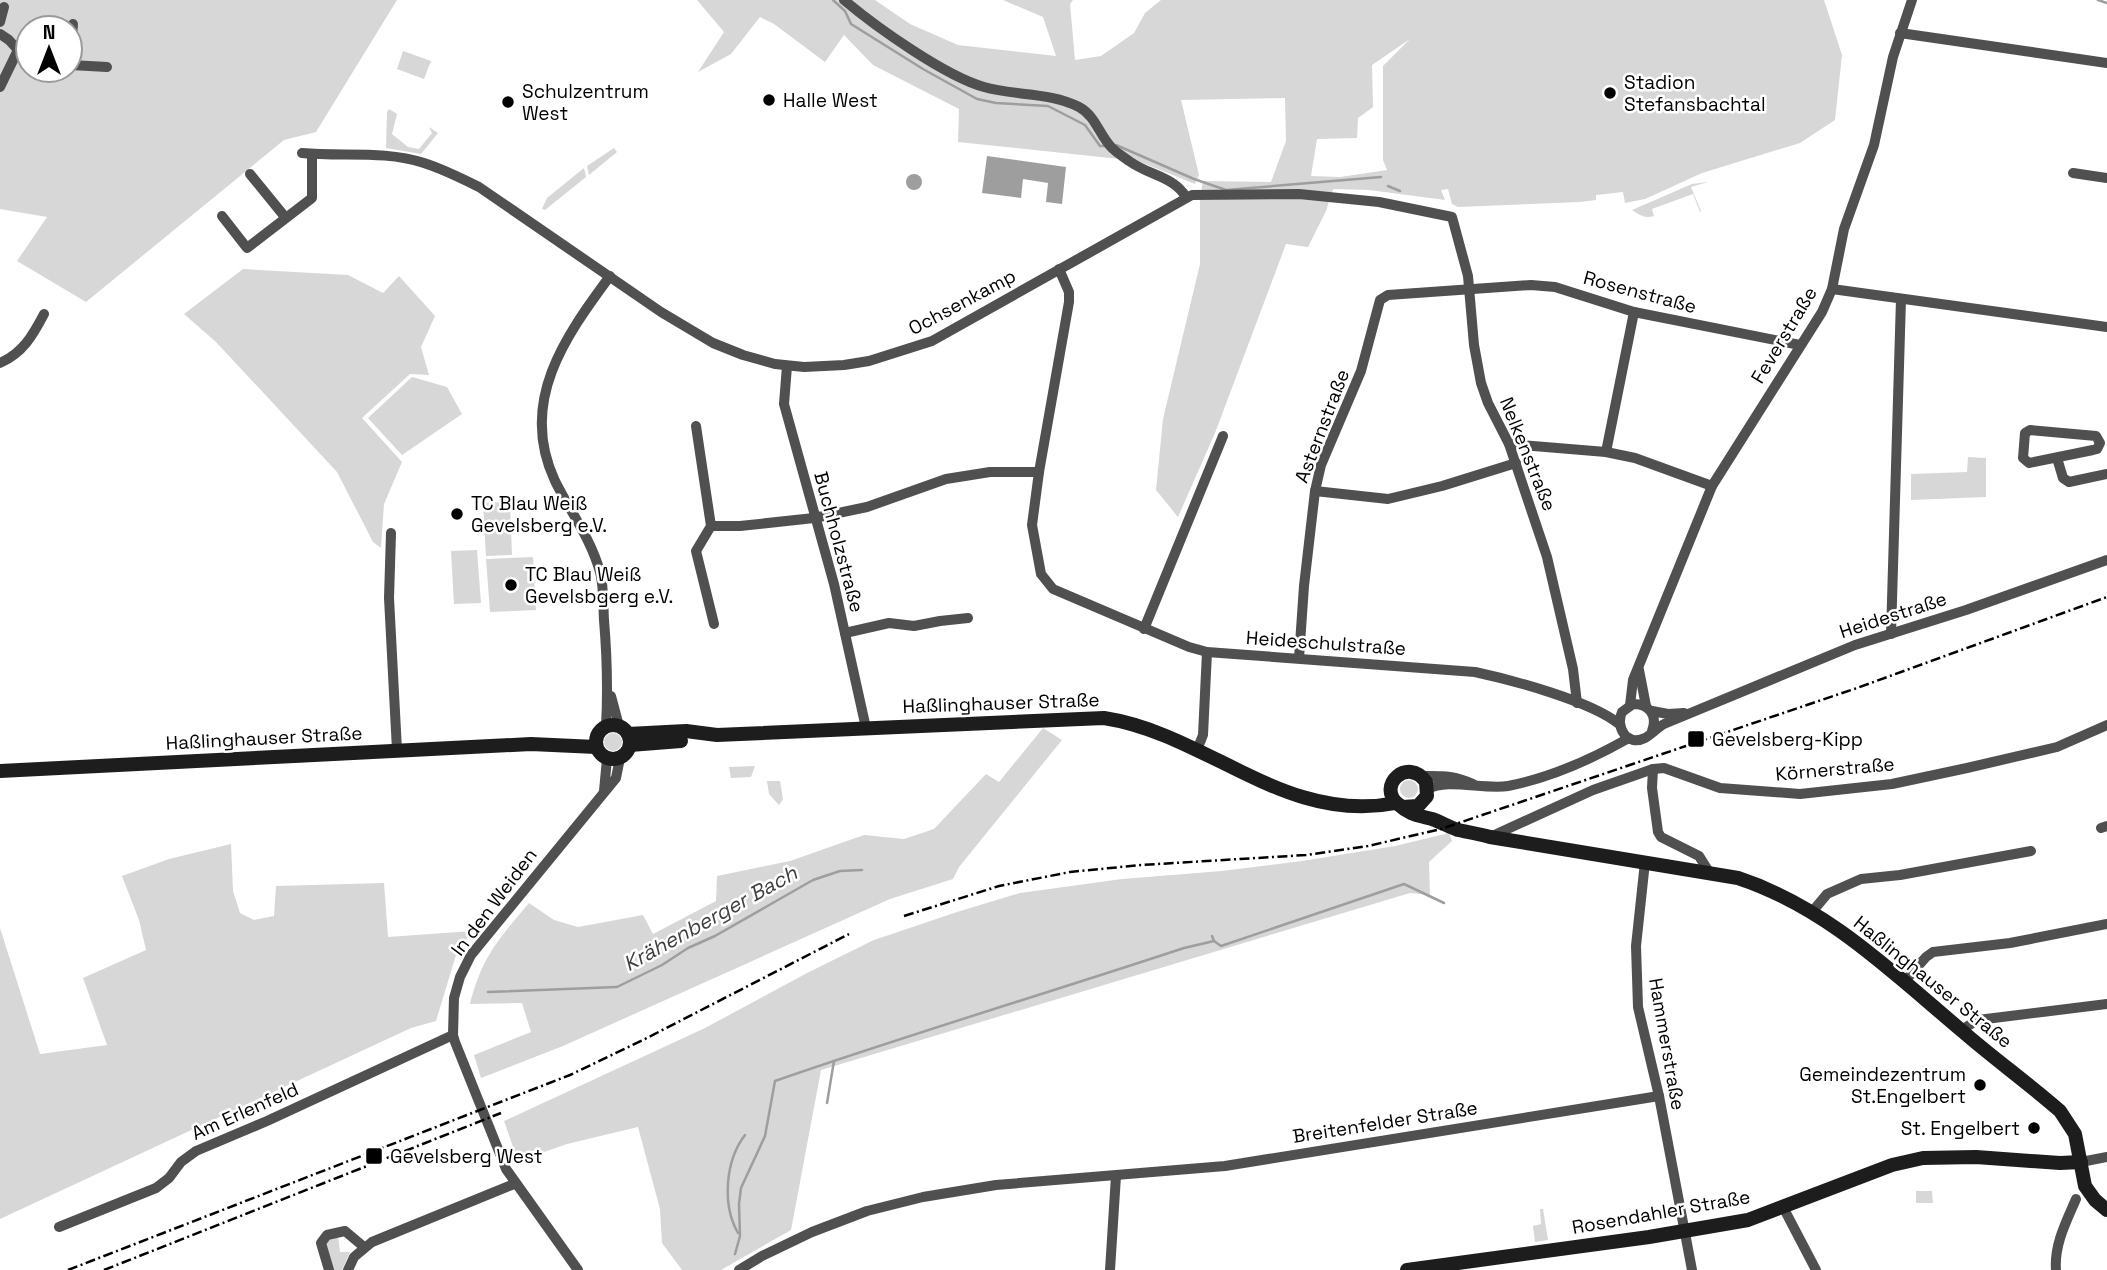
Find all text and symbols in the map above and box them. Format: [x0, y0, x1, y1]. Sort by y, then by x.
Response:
north arrow [14, 14, 84, 84]
text: N [43, 20, 55, 45]
place label: Stadion Stefansbachtal [1624, 70, 1766, 117]
place label: Schulzentrum West [522, 79, 649, 126]
marker: Stadion Stefansbachtal [1602, 85, 1618, 101]
place label: Halle West [783, 88, 878, 113]
marker: Halle West [761, 92, 777, 108]
marker: Schulzentrum West [500, 94, 516, 110]
street label: Ochsenkamp [904, 263, 1020, 341]
street label: Rosenstraße [1581, 265, 1699, 319]
street label: Feverstraße [1745, 282, 1823, 388]
street label: Asternstraße [1289, 366, 1355, 486]
street label: Nelkenstraße [1494, 393, 1562, 515]
street label: Buchholzstraße [808, 469, 870, 615]
place label: TC Blau Weiß Gevelsberg e.V. [471, 491, 607, 538]
marker: TC Blau Weiß Gevelsberg e.V. [449, 506, 465, 522]
place label: TC Blau Weiß Gevelsbgerg e.V. [525, 562, 673, 609]
marker: TC Blau Weiß Gevelsbgerg e.V. [503, 577, 519, 593]
street label: Heidestraße [1836, 586, 1950, 644]
street label: Heideschulstraße [1245, 625, 1407, 661]
street label: Haßlinghauser Straße [902, 687, 1100, 719]
street label: Haßlinghauser Straße [165, 720, 363, 756]
place label: Gevelsberg-Kipp [1712, 727, 1863, 752]
marker: Gevelsberg-Kipp [1686, 729, 1706, 749]
street label: Körnerstraße [1774, 751, 1896, 787]
street label: In den Weiden [445, 843, 543, 961]
water label: Krähenberger Bach [618, 859, 803, 977]
street label: Haßlinghauser Straße [1849, 910, 2017, 1054]
street label: Hammerstraße [1643, 976, 1691, 1112]
place label: Gemeindezentrum St.Engelbert [1799, 1062, 1966, 1109]
street label: Am Erlenfeld [188, 1076, 302, 1146]
marker: Gemeindezentrum St.Engelbert [1972, 1077, 1988, 1093]
street label: Breitenfelder Straße [1291, 1095, 1479, 1149]
place label: St. Engelbert [1901, 1116, 2020, 1141]
marker: St. Engelbert [2026, 1120, 2042, 1136]
place label: Gevelsberg West [390, 1144, 543, 1169]
marker: Gevelsberg West [364, 1146, 384, 1166]
street label: Rosendahler Straße [1570, 1184, 1752, 1240]

